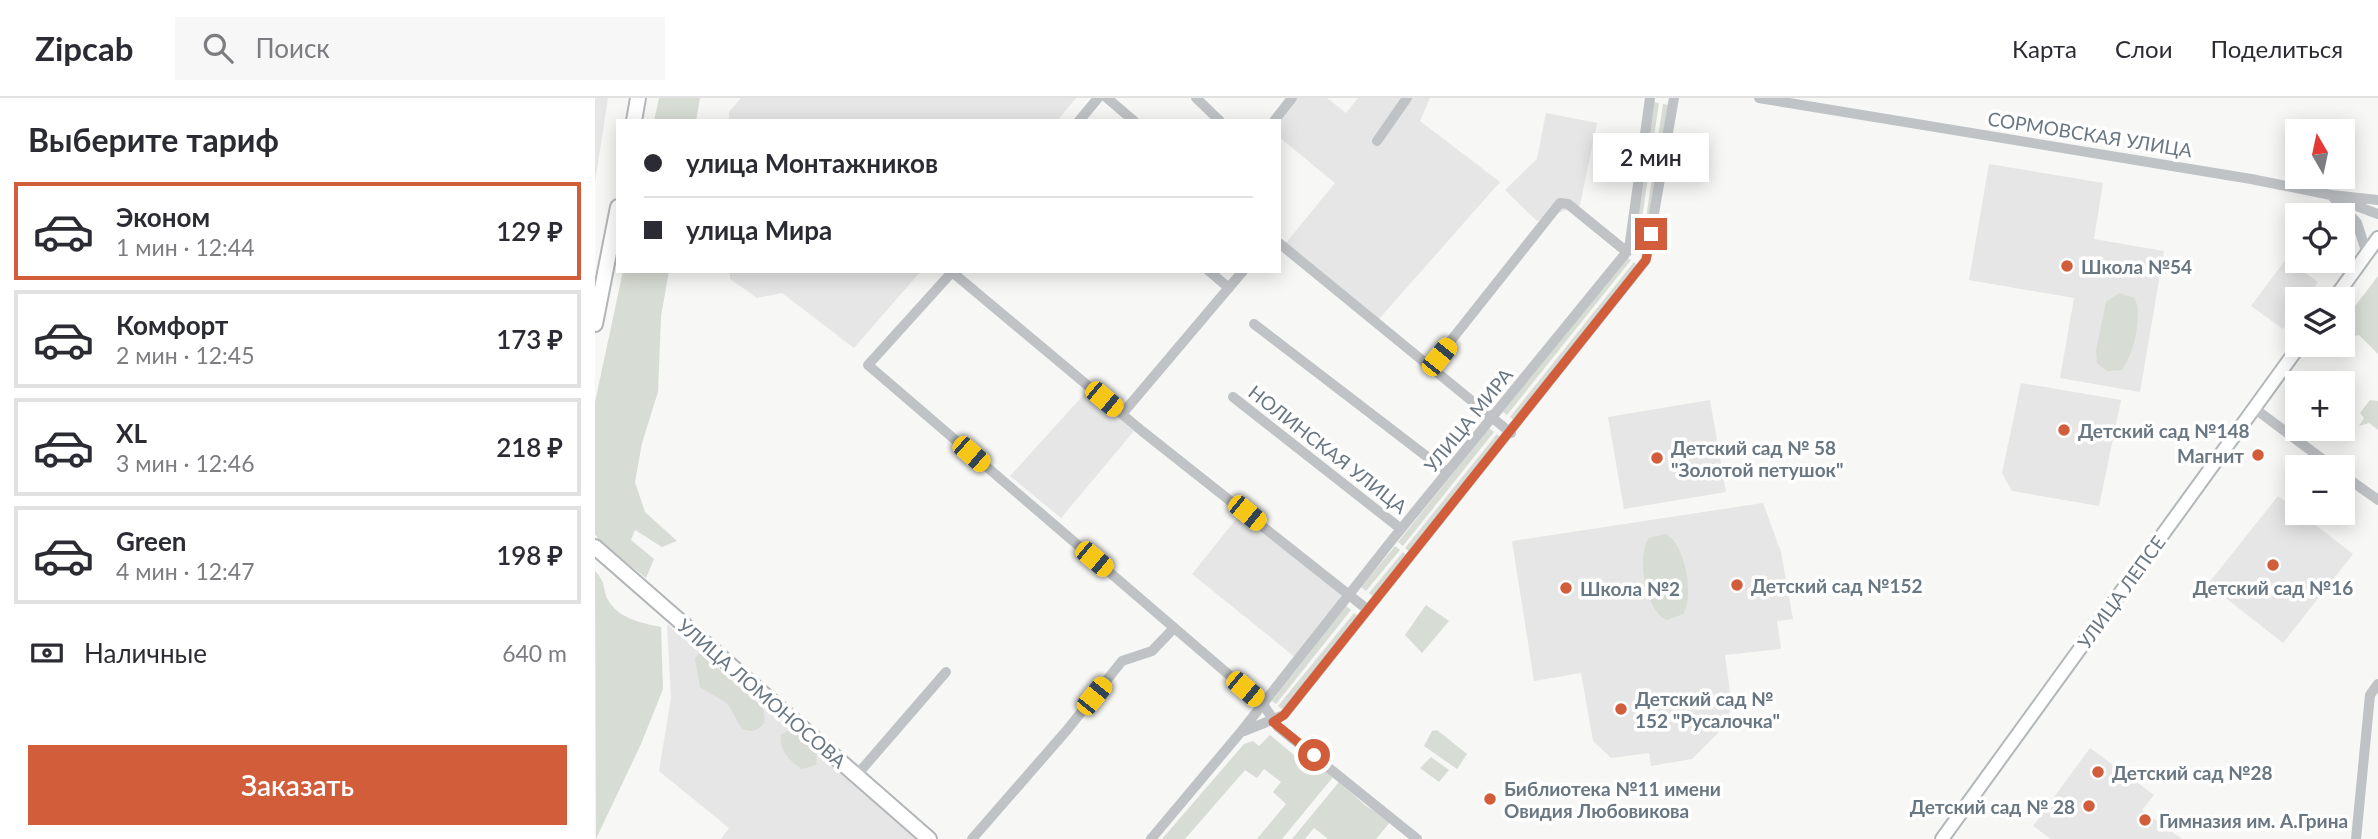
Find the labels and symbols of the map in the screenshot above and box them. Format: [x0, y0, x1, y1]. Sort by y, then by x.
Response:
street label: СОРМОВСКАЯ УЛИЦА [1986, 106, 2194, 162]
north arrow [2285, 119, 2355, 189]
callout: 2 мин [1593, 132, 1709, 181]
route end [1635, 218, 1667, 250]
place label: Школа №54 [2081, 255, 2192, 278]
marker: Школа №54 [2059, 258, 2075, 274]
car [1418, 334, 1461, 380]
street label: УЛИЦА МИРА [1419, 363, 1517, 477]
car [1082, 377, 1127, 421]
street label: НОЛИНСКАЯ УЛИЦА [1244, 380, 1412, 518]
place label: Детский сад №148 [2078, 419, 2250, 442]
marker: Детский сад №148 [2056, 422, 2072, 438]
car [949, 432, 994, 476]
place label: Детский сад № 58 "Золотой петушок" [1671, 436, 1843, 481]
place label: Магнит [2177, 444, 2244, 467]
marker: Магнит [2250, 447, 2266, 463]
marker: Детский сад № 58 "Золотой петушок" [1649, 450, 1665, 466]
car [1225, 492, 1270, 534]
street label: УЛИЦА ЛЕПСЕ [2072, 531, 2170, 653]
car [1072, 537, 1117, 581]
marker: Детский сад №16 [2265, 557, 2281, 573]
place label: Детский сад №152 [1751, 574, 1923, 597]
place label: Детский сад №16 [2193, 576, 2353, 599]
place label: Школа №2 [1580, 577, 1680, 600]
marker: Детский сад №152 [1729, 577, 1745, 593]
marker: Школа №2 [1558, 580, 1574, 596]
street label: УЛИЦА ЛОМОНОСОВА [673, 614, 851, 773]
car [1223, 667, 1268, 711]
car [1073, 673, 1116, 719]
place label: Детский сад № 152 "Русалочка" [1635, 687, 1780, 732]
marker: Детский сад № 152 "Русалочка" [1613, 701, 1629, 717]
route start [1298, 739, 1330, 771]
place label: Детский сад №28 [2112, 761, 2273, 784]
marker: Детский сад №28 [2090, 764, 2106, 780]
place label: Библиотека №11 имени Овидия Любовикова [1504, 777, 1721, 822]
marker: Библиотека №11 имени Овидия Любовикова [1482, 791, 1498, 807]
place label: Детский сад № 28 [1910, 795, 2075, 818]
marker: Детский сад № 28 [2081, 798, 2097, 814]
place label: Гимназия им. А.Грина [2159, 809, 2348, 832]
marker: Гимназия им. А.Грина [2137, 812, 2153, 828]

